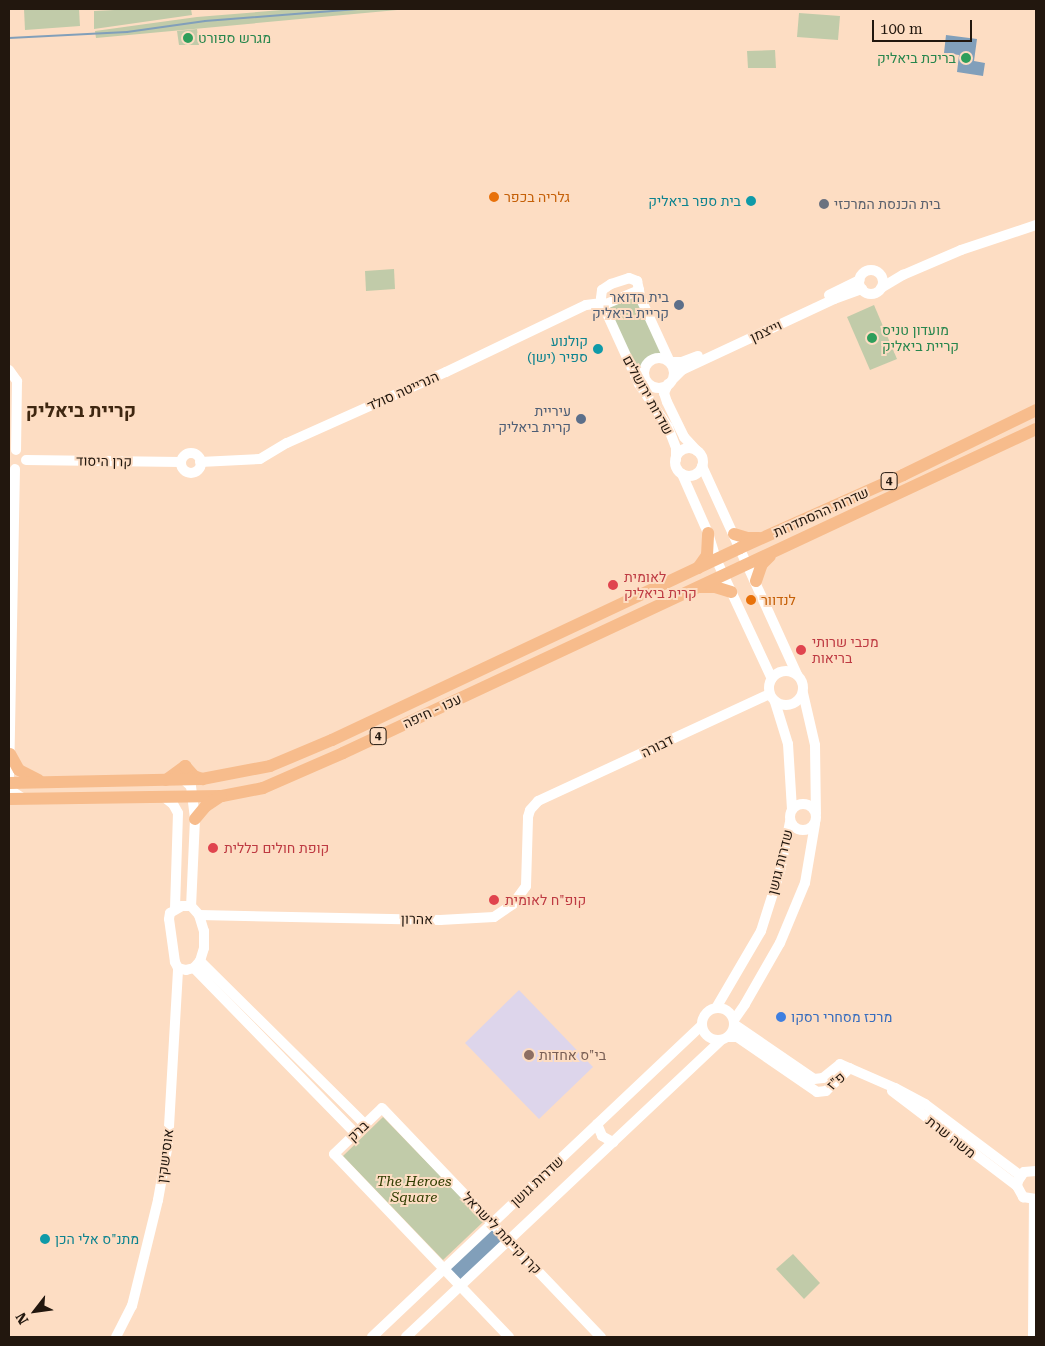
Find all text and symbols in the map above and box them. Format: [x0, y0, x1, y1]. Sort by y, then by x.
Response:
scale bar [875, 10, 975, 42]
text: 100 m [880, 20, 923, 38]
place label: מגרש ספורט [198, 30, 271, 46]
marker: מגרש ספורט [182, 32, 194, 44]
place label: בריכת ביאליק [877, 50, 956, 66]
marker: בריכת ביאליק [960, 52, 972, 64]
place label: גלריה בכפר [504, 189, 570, 205]
marker: גלריה בכפר [488, 191, 500, 203]
place label: בית ספר ביאליק [648, 193, 741, 209]
marker: בית ספר ביאליק [745, 195, 757, 207]
place label: בית הכנסת המרכזי [834, 196, 941, 212]
marker: בית הכנסת המרכזי [818, 198, 830, 210]
place label: בית הדואר קריית ביאליק [592, 289, 669, 322]
marker: בית הדואר קריית ביאליק [673, 299, 685, 311]
street label: וייצמן [747, 316, 785, 346]
place label: מועדון טניס קריית ביאליק [882, 322, 959, 354]
marker: מועדון טניס קריית ביאליק [866, 332, 878, 344]
place label: קולנוע ספיר (ישן) [527, 333, 588, 366]
marker: קולנוע ספיר (ישן) [592, 343, 604, 355]
street label: שדרות ירושלים [619, 352, 677, 438]
street label: הנרייטה סולד [365, 368, 441, 414]
district label: קריית ביאליק [26, 400, 136, 422]
place label: עיריית קרית ביאליק [498, 403, 571, 436]
marker: עיריית קרית ביאליק [575, 413, 587, 425]
street label: קרן היסוד [76, 452, 132, 470]
road number: 4 [880, 472, 898, 491]
street label: שדרות ההסתדרות [771, 483, 871, 541]
place label: לאומית קרית ביאליק [624, 569, 697, 602]
marker: לאומית קרית ביאליק [606, 578, 620, 592]
place label: לנדוור [761, 592, 796, 608]
marker: לנדוור [745, 594, 757, 606]
place label: מכבי שרותי בריאות [812, 634, 879, 666]
marker: מכבי שרותי בריאות [794, 643, 808, 657]
street label: עכו - חיפה [400, 690, 464, 732]
road number: 4 [369, 726, 387, 746]
street label: דבורה [638, 731, 676, 761]
street label: שדרות גושן [764, 828, 796, 896]
place label: קופת חולים כללית [224, 840, 329, 856]
marker: קופת חולים כללית [206, 841, 220, 855]
place label: קופ"ח לאומית [505, 892, 586, 908]
marker: קופ"ח לאומית [487, 893, 501, 907]
street label: אהרון [401, 910, 433, 928]
place label: מרכז מסחרי רסקו [791, 1009, 892, 1025]
marker: מרכז מסחרי רסקו [775, 1011, 787, 1023]
place label: בי"ס אחדות [539, 1047, 606, 1063]
marker: בי"ס אחדות [523, 1049, 535, 1061]
street label: פ"ז [823, 1068, 849, 1094]
street label: משה שרת [923, 1112, 979, 1162]
street label: ברק [344, 1117, 372, 1145]
street label: אוסישקין [153, 1128, 177, 1184]
street label: שדרות גושן [507, 1152, 567, 1210]
park label: The Heroes Square [377, 1173, 451, 1206]
street label: קרן קיימת לישראל [459, 1189, 545, 1277]
place label: מתנ"ס אלי הכן [55, 1231, 139, 1247]
marker: מתנ"ס אלי הכן [39, 1233, 51, 1245]
north arrow [10, 1286, 60, 1336]
text: N [12, 1310, 32, 1327]

